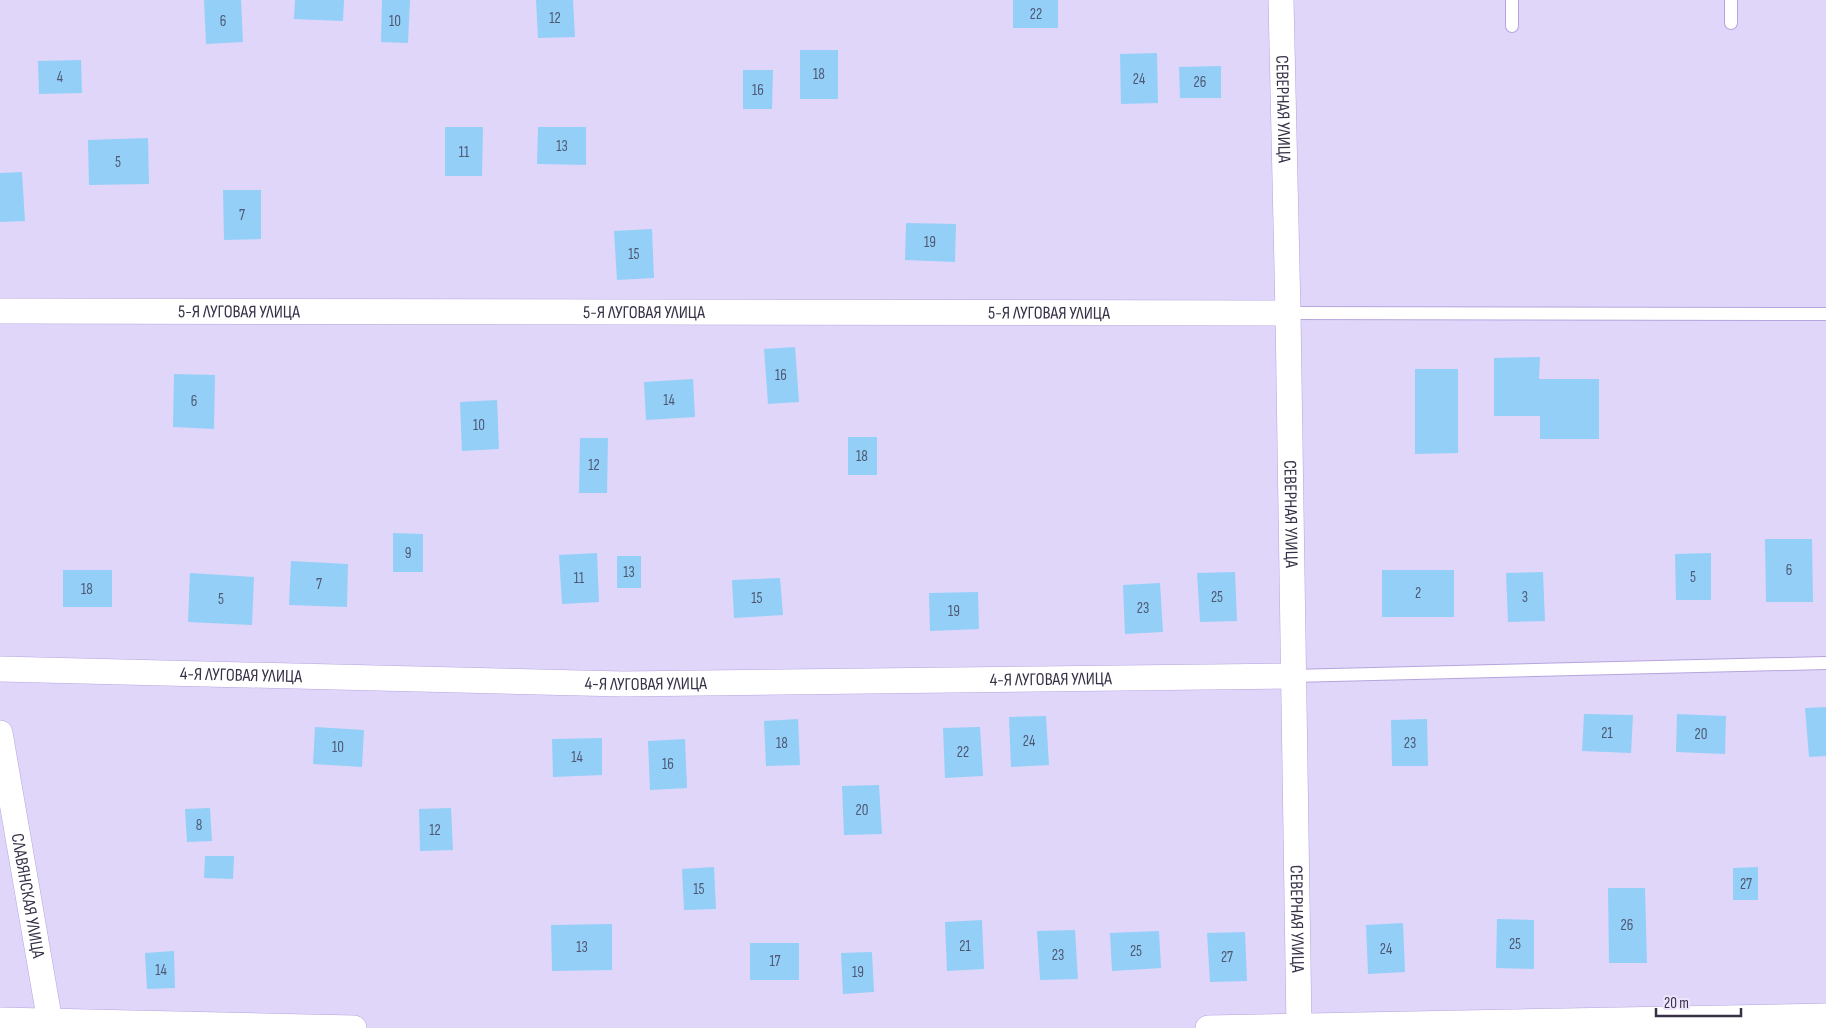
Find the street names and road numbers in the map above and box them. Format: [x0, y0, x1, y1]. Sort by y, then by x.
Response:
street label: СЕВЕРНАЯ УЛИЦА [1271, 55, 1295, 163]
street label: 5-Я ЛУГОВАЯ УЛИЦА [178, 301, 300, 322]
street label: 5-Я ЛУГОВАЯ УЛИЦА [583, 302, 705, 323]
street label: 5-Я ЛУГОВАЯ УЛИЦА [988, 303, 1110, 324]
street label: СЕВЕРНАЯ УЛИЦА [1279, 460, 1302, 568]
street label: 4-Я ЛУГОВАЯ УЛИЦА [180, 663, 303, 687]
street label: 4-Я ЛУГОВАЯ УЛИЦА [990, 668, 1112, 691]
street label: 4-Я ЛУГОВАЯ УЛИЦА [584, 673, 707, 695]
street label: СЛАВЯНСКАЯ УЛИЦА [7, 832, 49, 960]
street label: СЕВЕРНАЯ УЛИЦА [1285, 865, 1308, 973]

